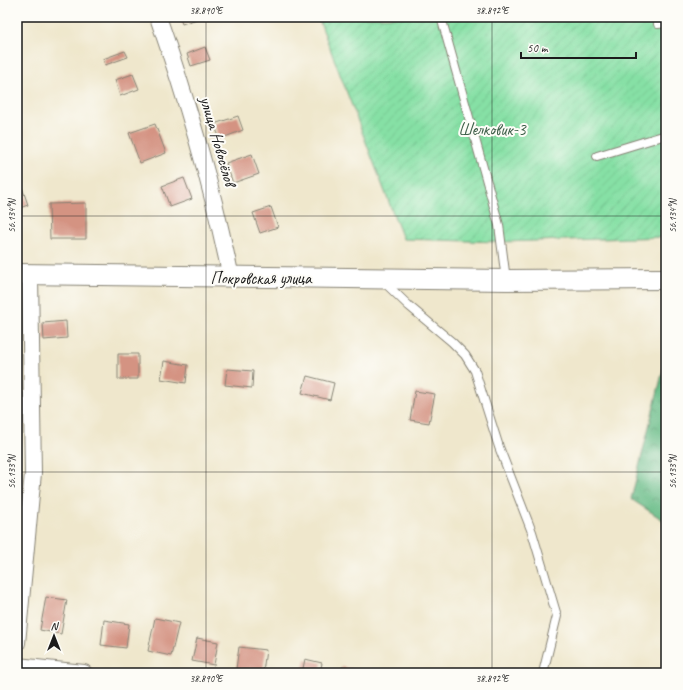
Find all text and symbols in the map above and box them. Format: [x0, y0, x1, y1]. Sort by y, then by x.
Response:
text: 38.890°E [190, 4, 224, 17]
text: 38.892°E [476, 4, 510, 17]
scale bar [521, 34, 636, 60]
text: 50 m [527, 40, 549, 56]
street label: улица Новосёлов [195, 93, 242, 191]
park label: Шелковик-3 [458, 119, 527, 140]
text: 56.134°N [5, 197, 18, 233]
text: 56.134°N [666, 197, 679, 233]
street label: Покровская улица [211, 268, 313, 289]
text: 56.133°N [5, 453, 18, 489]
text: 56.133°N [666, 453, 679, 489]
north arrow [34, 616, 74, 656]
text: N [51, 619, 60, 633]
text: 38.890°E [190, 672, 224, 685]
text: 38.892°E [476, 672, 510, 685]

